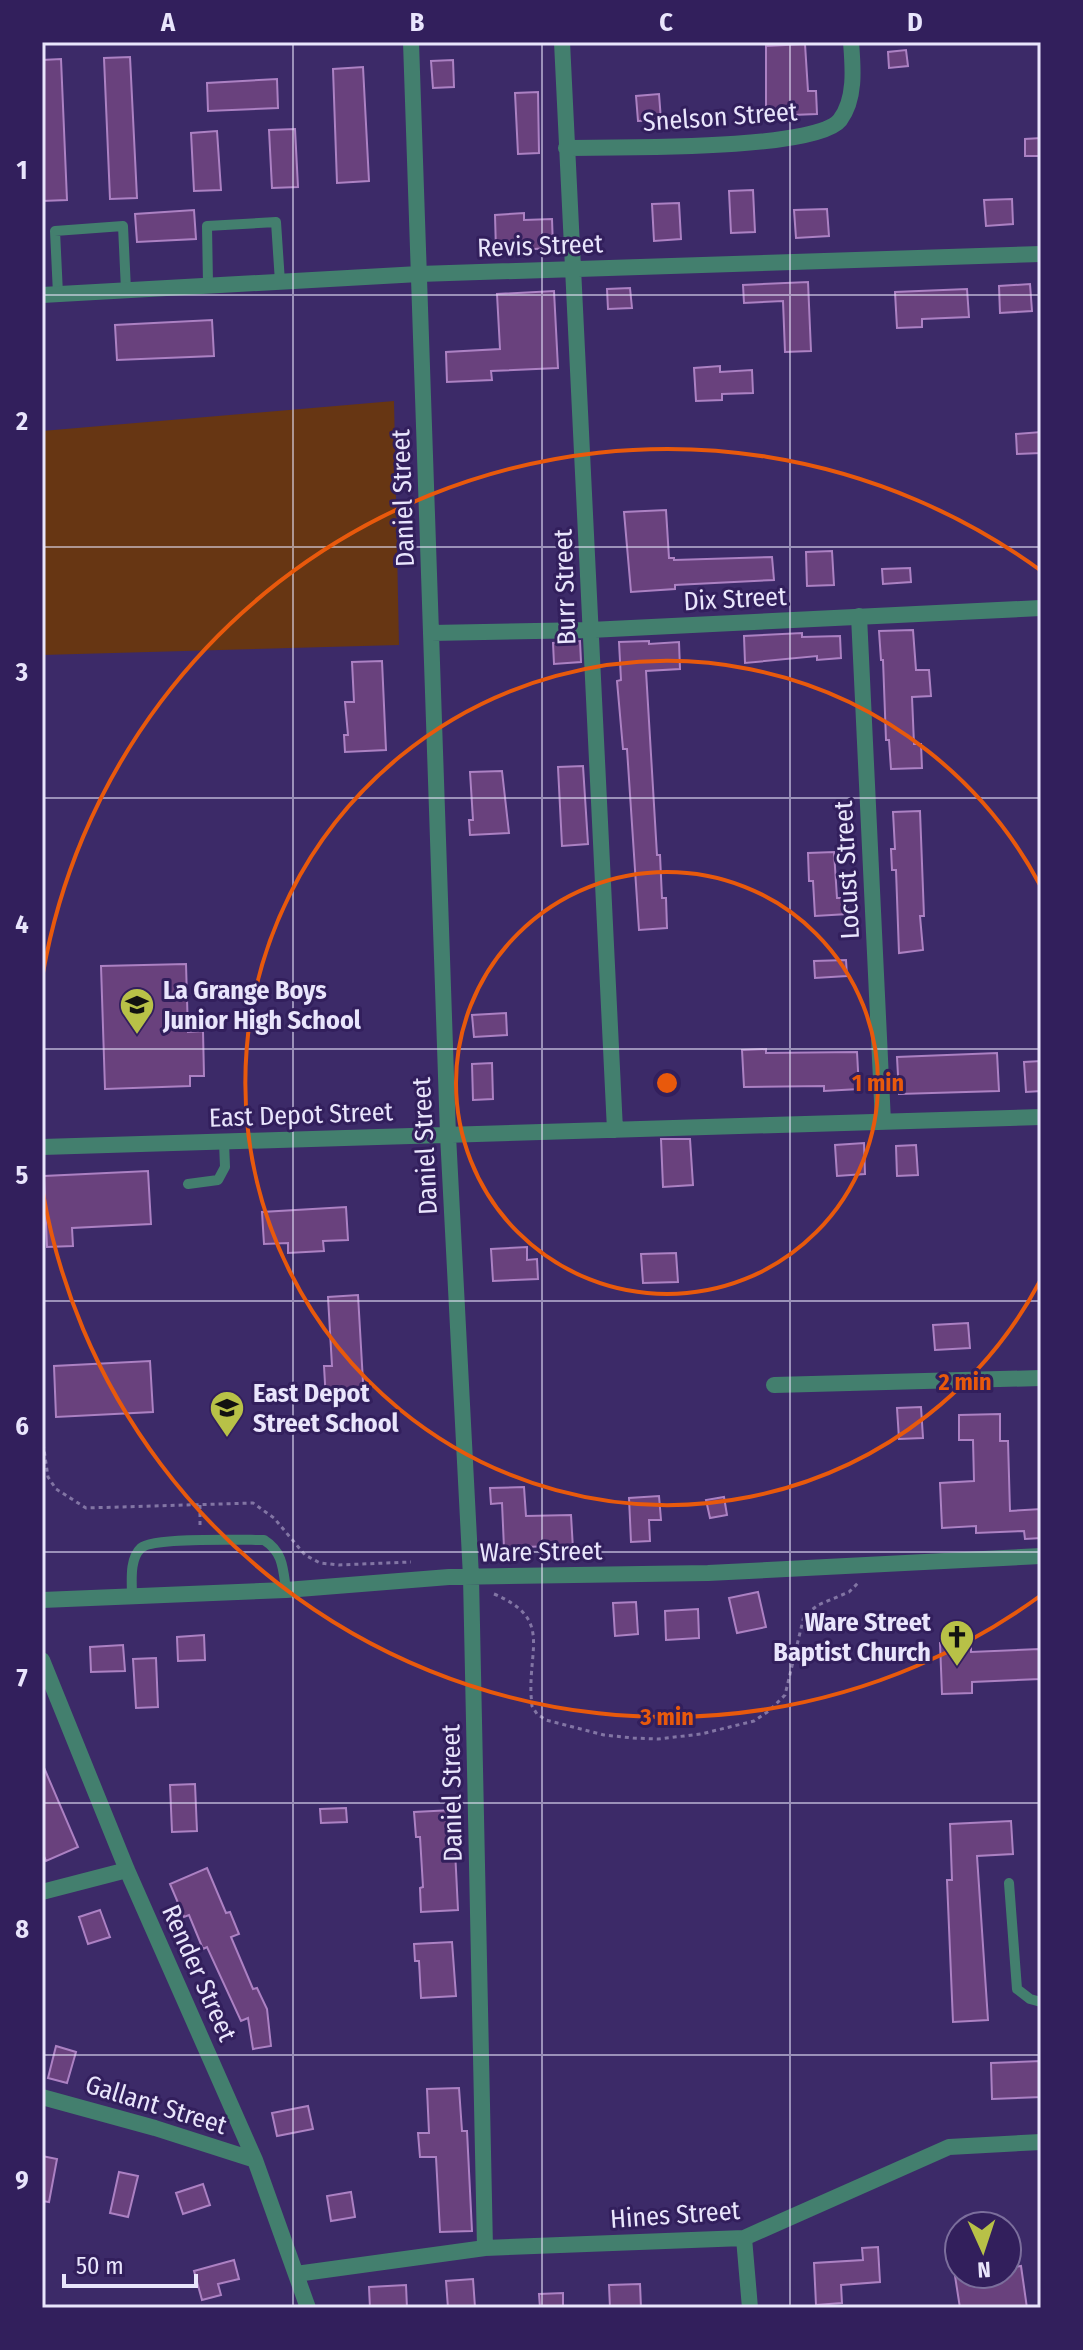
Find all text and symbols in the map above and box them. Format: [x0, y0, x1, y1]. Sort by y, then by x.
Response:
text: A [160, 7, 176, 38]
text: B [410, 7, 425, 38]
text: C [659, 7, 673, 38]
text: D [907, 7, 923, 38]
street label: Snelson Street [642, 96, 799, 138]
text: 1 [17, 155, 28, 186]
street label: Revis Street [477, 228, 604, 264]
text: 2 [15, 406, 28, 437]
street label: Daniel Street [385, 428, 421, 567]
street label: Burr Street [547, 528, 583, 646]
street label: Dix Street [683, 581, 788, 617]
text: 3 [15, 657, 28, 688]
street label: Locust Street [828, 799, 866, 940]
text: 4 [15, 909, 29, 940]
place label: La Grange Boys Junior High School [162, 975, 362, 1036]
school or university icon: La Grange Boys Junior High School [118, 986, 156, 1036]
centre of rings [653, 1069, 681, 1097]
text: 1 min [852, 1069, 904, 1097]
street label: Daniel Street [406, 1076, 444, 1216]
street label: East Depot Street [208, 1096, 394, 1134]
text: 5 [16, 1160, 29, 1191]
text: 2 min [937, 1368, 992, 1396]
place label: East Depot Street School [253, 1378, 400, 1439]
school or university icon: East Depot Street School [208, 1389, 246, 1439]
text: 6 [15, 1411, 29, 1442]
street label: Ware Street [479, 1535, 603, 1569]
place label: Ware Street Baptist Church [773, 1607, 932, 1668]
church icon: Ware Street Baptist Church [938, 1618, 976, 1668]
text: 7 [16, 1663, 28, 1694]
text: 3 min [639, 1703, 694, 1731]
street label: Daniel Street [435, 1723, 469, 1862]
street label: Render Street [155, 1900, 243, 2047]
text: 8 [15, 1914, 29, 1945]
street label: Gallant Street [82, 2069, 231, 2141]
text: 9 [15, 2165, 29, 2196]
street label: Hines Street [609, 2195, 741, 2235]
north arrow [943, 2210, 1023, 2290]
scale bar [64, 2238, 196, 2288]
text: 50 m [76, 2252, 124, 2280]
text: N [977, 2256, 991, 2283]

